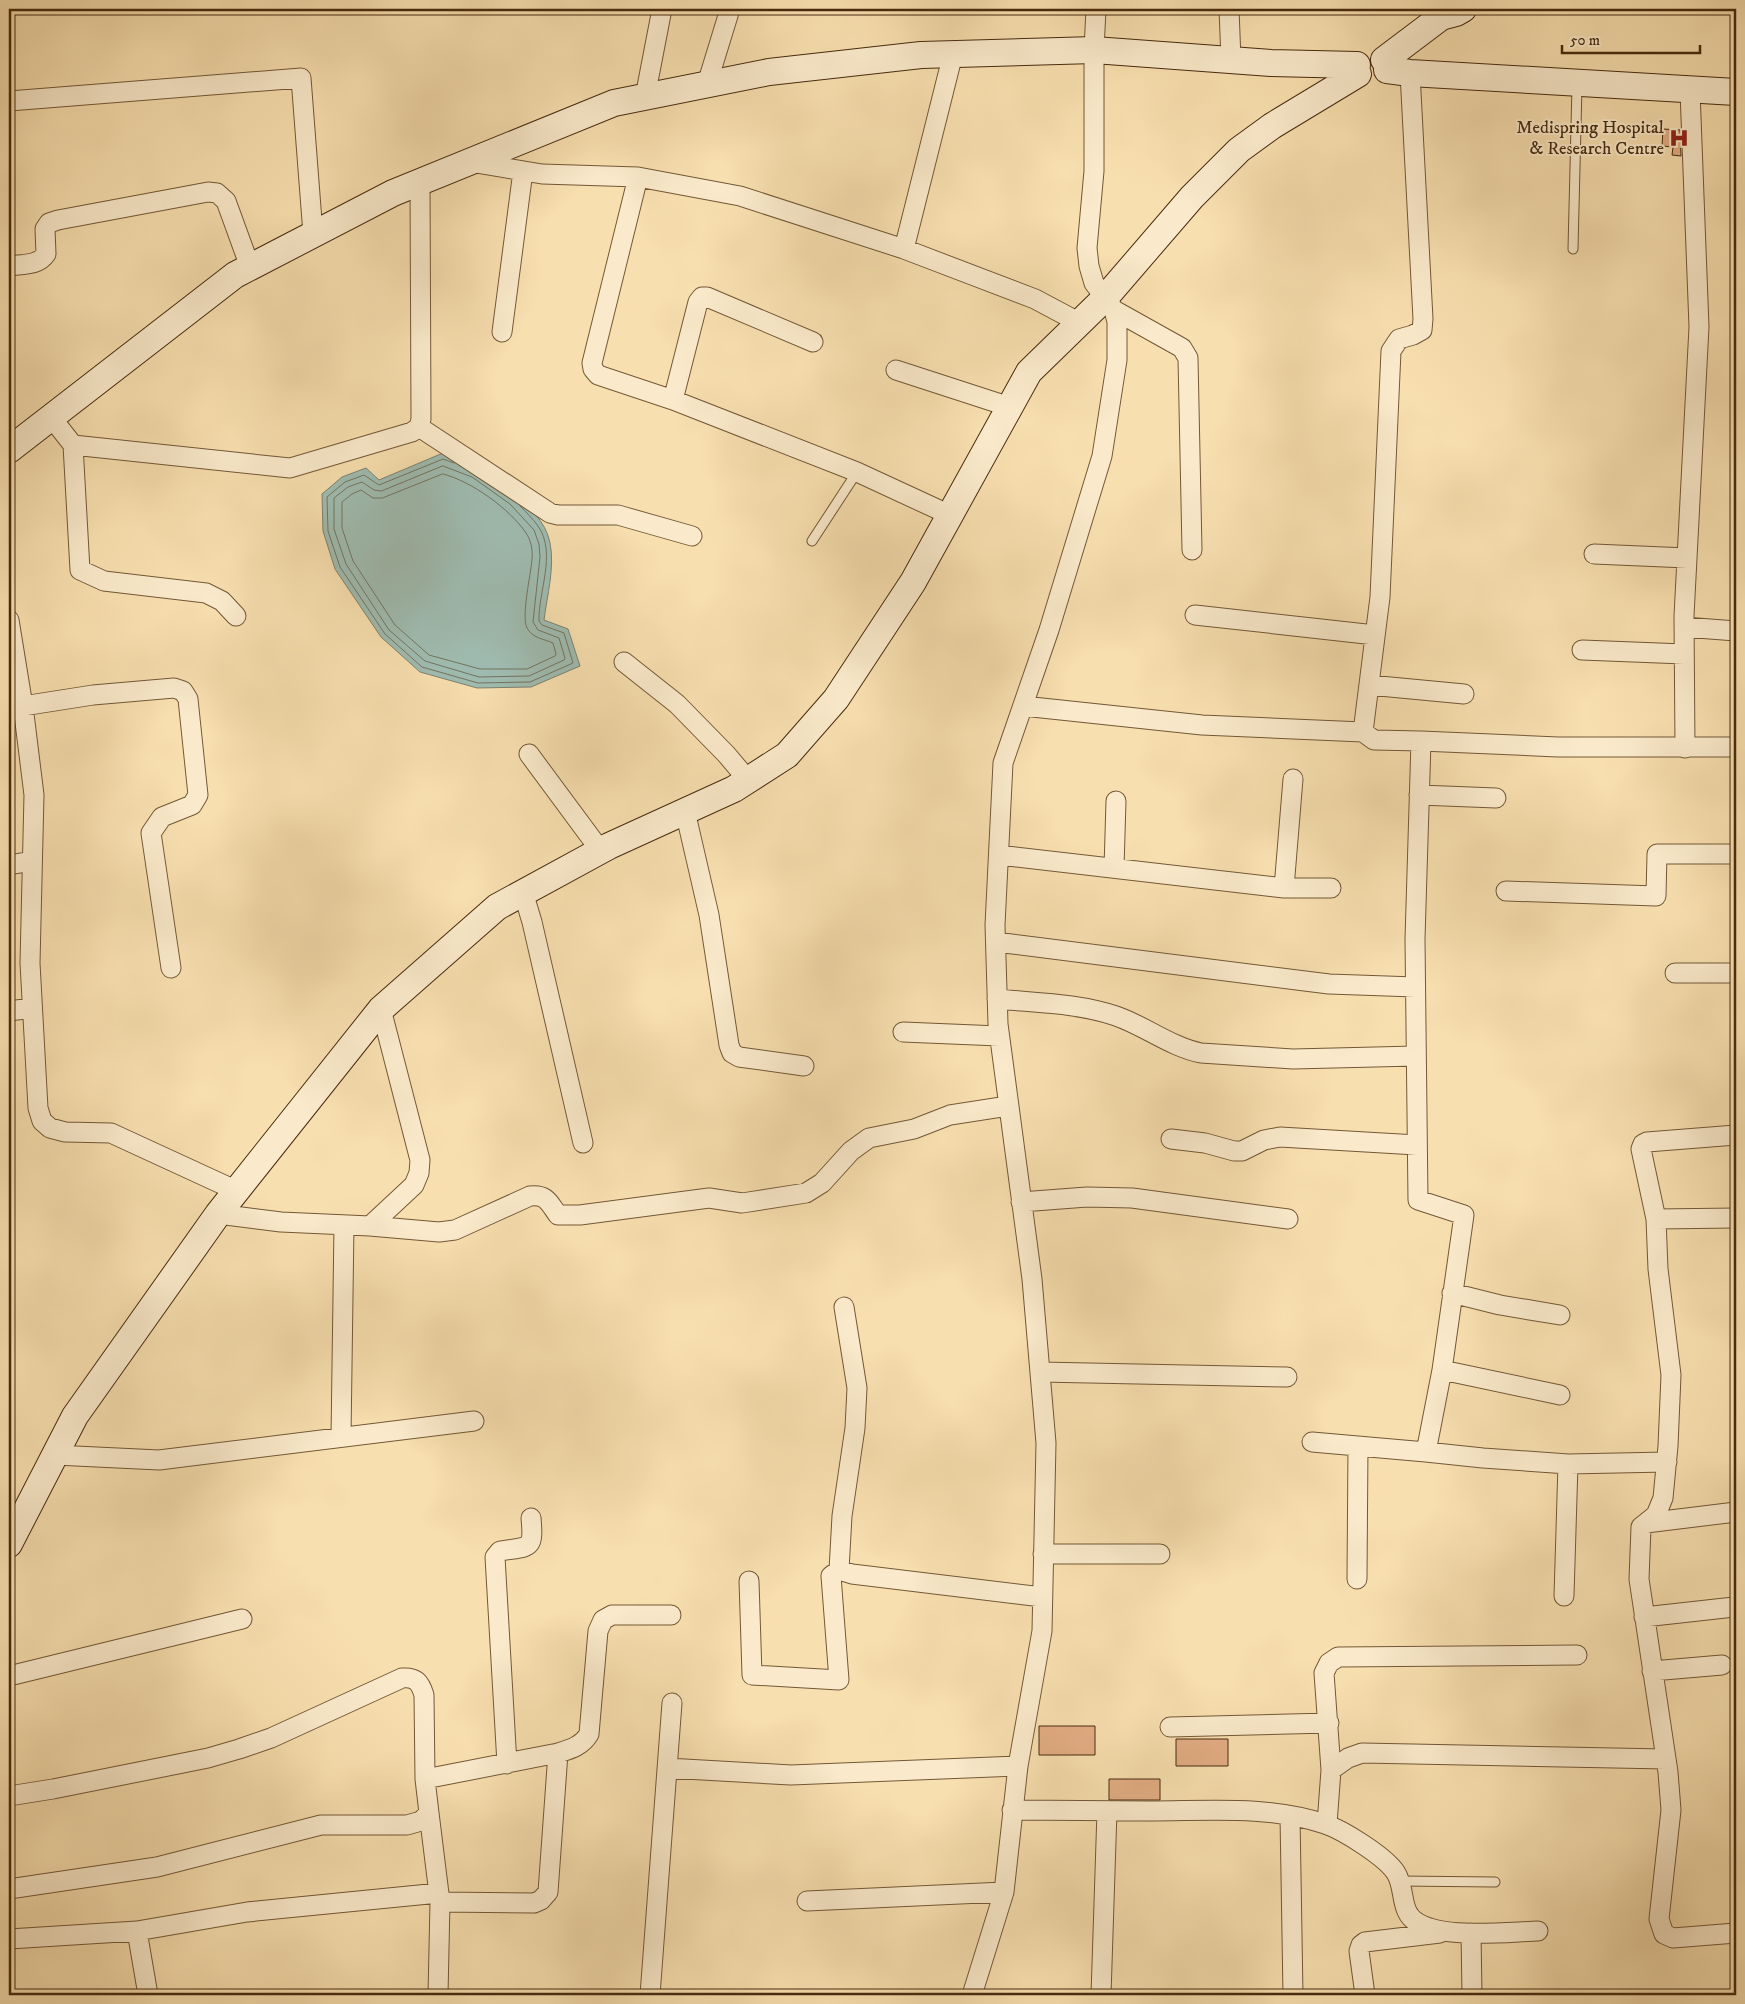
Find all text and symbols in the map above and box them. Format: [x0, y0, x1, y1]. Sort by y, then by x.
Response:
scale bar [1562, 22, 1700, 54]
text: 50 m [1570, 31, 1600, 50]
place label: Medispring Hospital & Research Centre [1516, 117, 1665, 160]
hospital icon: Medispring Hospital & Research Centre [1668, 127, 1690, 149]

